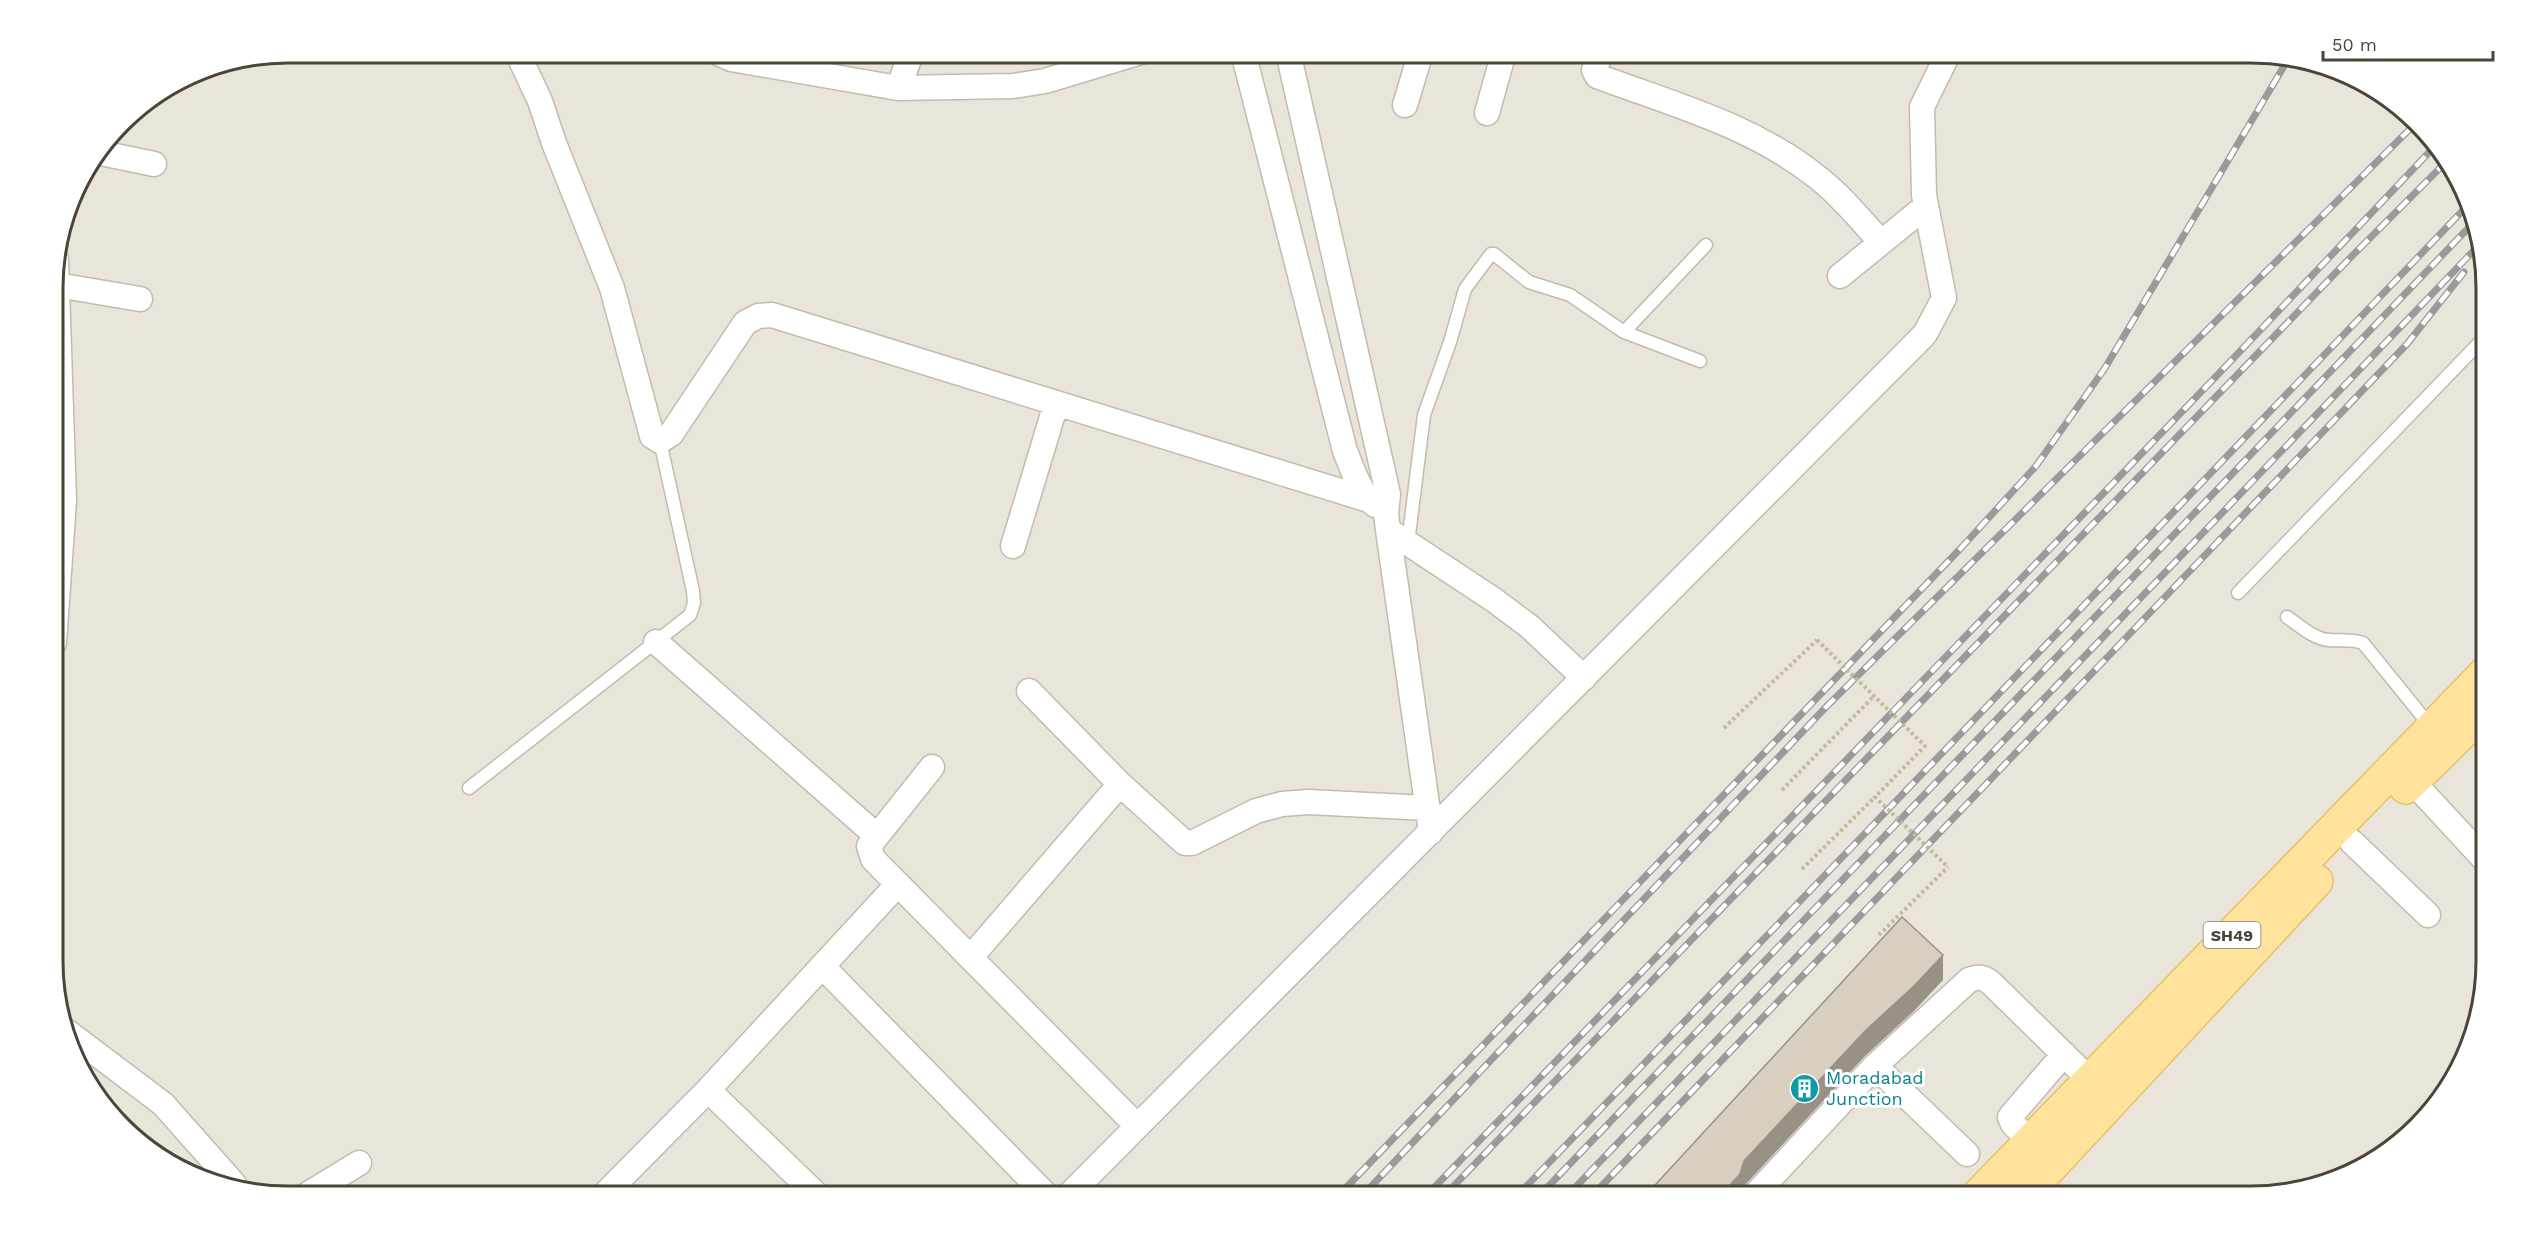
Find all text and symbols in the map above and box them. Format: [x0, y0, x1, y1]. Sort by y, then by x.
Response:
scale bar [2323, 24, 2492, 62]
text: 50 m [2332, 34, 2377, 55]
road number: SH49 [2204, 922, 2260, 948]
place label: Moradabad Junction [1826, 1067, 1924, 1109]
building icon: Moradabad Junction [1789, 1072, 1821, 1104]

